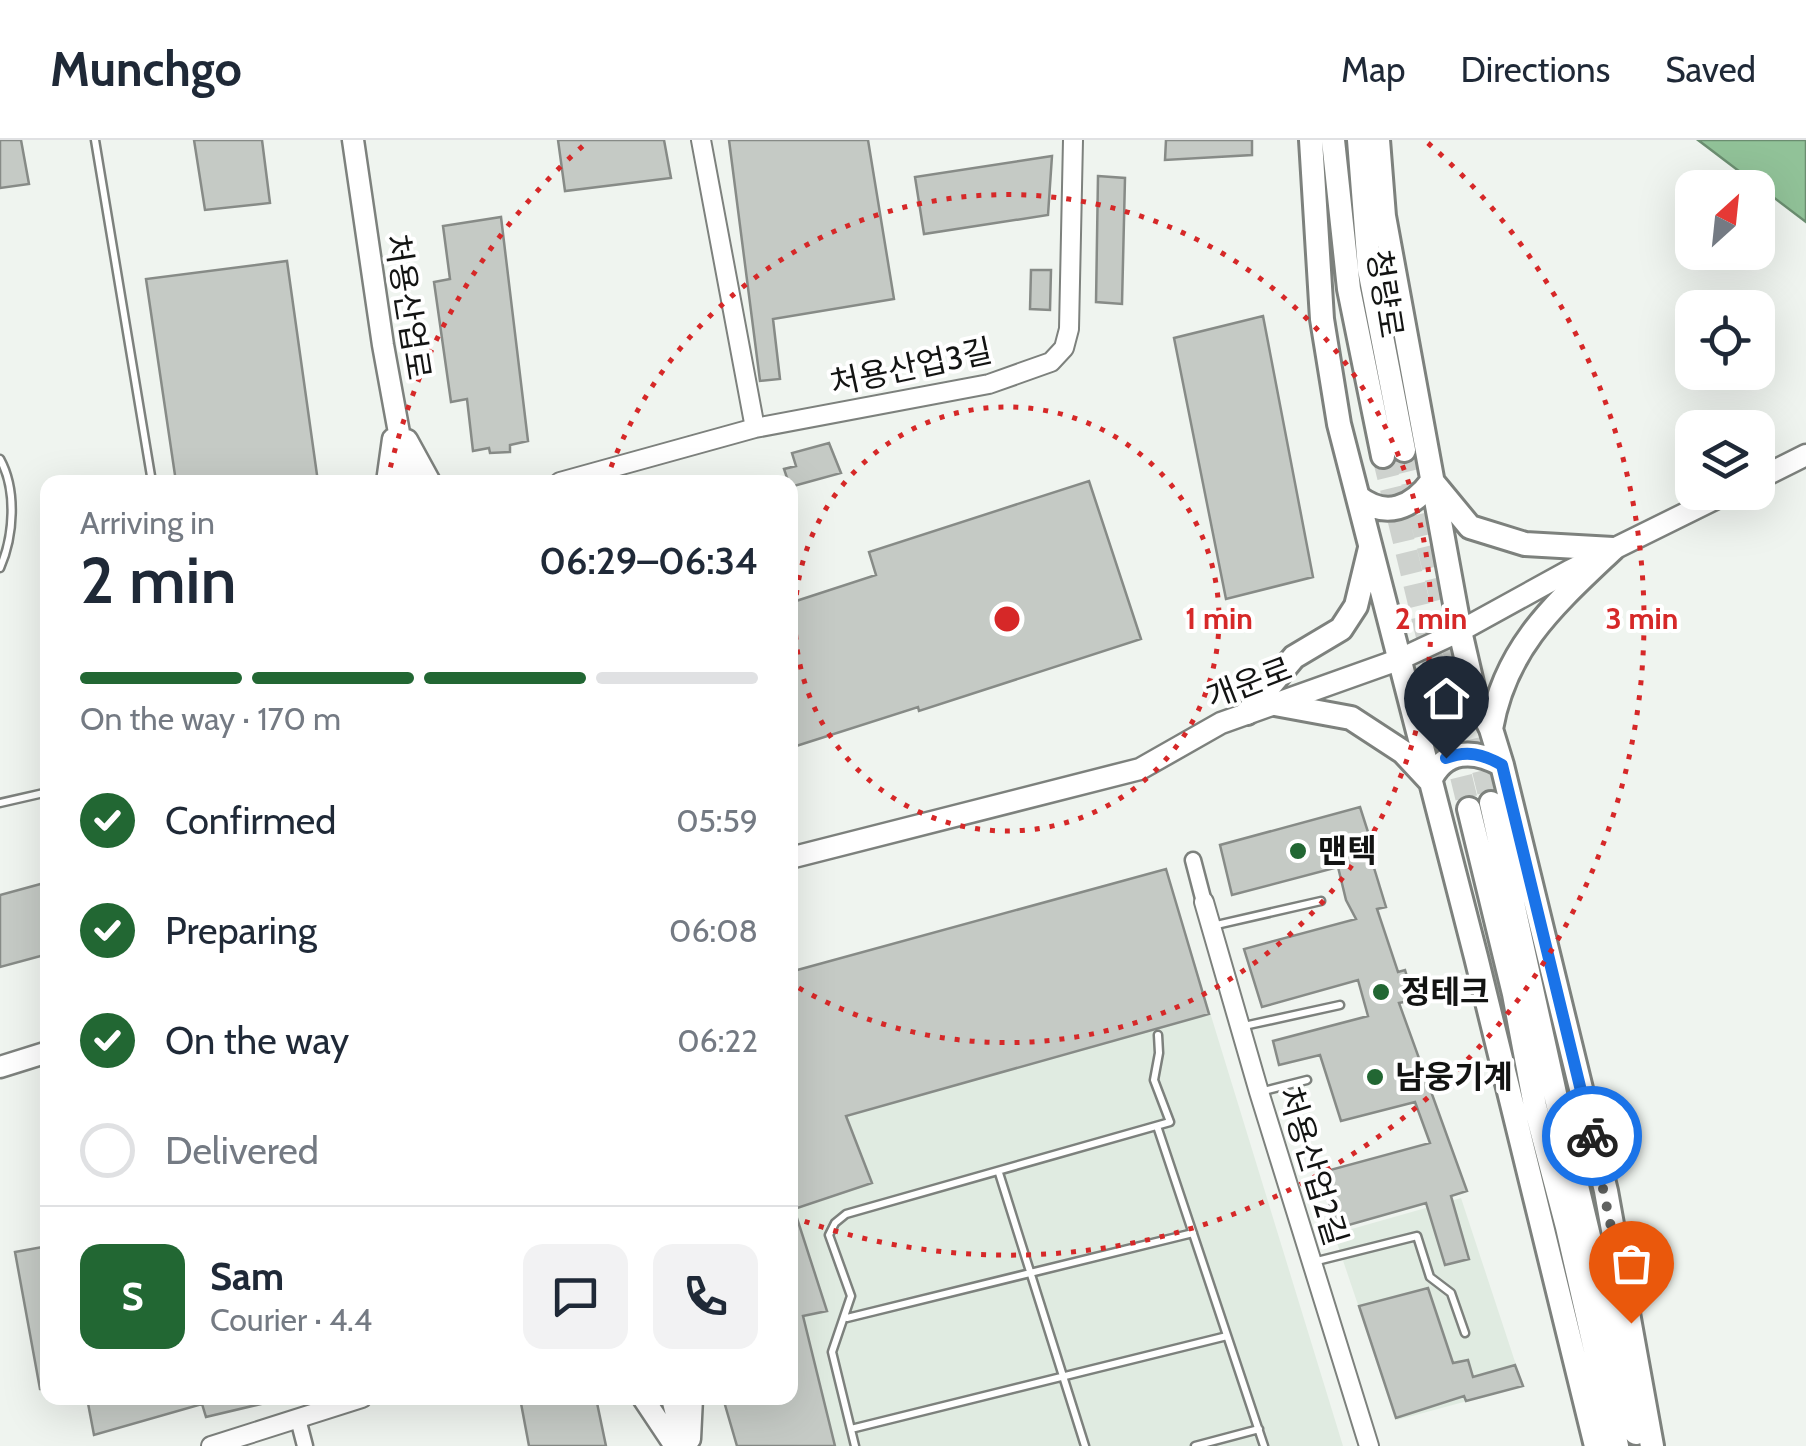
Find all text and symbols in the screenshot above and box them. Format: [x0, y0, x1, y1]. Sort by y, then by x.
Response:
text: Munchgo [50, 40, 242, 98]
text: Map [1341, 48, 1406, 91]
text: Directions [1461, 48, 1610, 91]
text: Saved [1665, 48, 1756, 91]
north arrow [1675, 170, 1775, 270]
map controls [1675, 170, 1775, 510]
street label: 처용산업로 [378, 231, 439, 383]
street label: 청량로 [1359, 247, 1412, 341]
button: locate [1675, 290, 1775, 390]
street label: 처용산업3길 [826, 330, 995, 403]
button: layers [1675, 410, 1775, 510]
text: Arriving in [80, 503, 215, 542]
text: 06:29–06:34 [539, 537, 758, 584]
text: 2 min [80, 540, 237, 619]
text: 1 min [1185, 600, 1253, 637]
text: 2 min [1395, 600, 1467, 637]
text: 3 min [1606, 600, 1678, 637]
centre of rings [989, 601, 1025, 637]
street label: 개운로 [1201, 649, 1297, 717]
pin [1404, 656, 1489, 759]
icon: home [1419, 671, 1474, 726]
text: On the way · 170 m [80, 699, 341, 738]
icon: check [80, 793, 135, 848]
text: Confirmed [165, 797, 336, 844]
text: 05:59 [676, 801, 758, 840]
place label: 맨텍 [1318, 831, 1377, 870]
marker: 맨텍 [1287, 840, 1309, 862]
icon: check [80, 903, 135, 958]
text: Preparing [165, 907, 317, 954]
text: 06:08 [669, 911, 758, 950]
place label: 정테크 [1401, 972, 1489, 1011]
marker: 정테크 [1370, 981, 1392, 1003]
icon: check [80, 1013, 135, 1068]
text: On the way [165, 1017, 349, 1064]
text: 06:22 [677, 1021, 758, 1060]
place label: 남웅기계 [1395, 1057, 1513, 1096]
marker: 남웅기계 [1364, 1066, 1386, 1088]
street label: 처용산업2길 [1271, 1082, 1356, 1250]
courier [1542, 1086, 1642, 1186]
icon: bike [1565, 1109, 1620, 1164]
text: Delivered [165, 1127, 319, 1174]
pin [1589, 1221, 1674, 1324]
icon: bag [1604, 1236, 1659, 1291]
button: chat [523, 1244, 628, 1349]
button: phone [653, 1244, 758, 1349]
text: Sam [210, 1253, 284, 1300]
text: S [121, 1273, 144, 1320]
text: Courier · 4.4 [210, 1300, 372, 1339]

